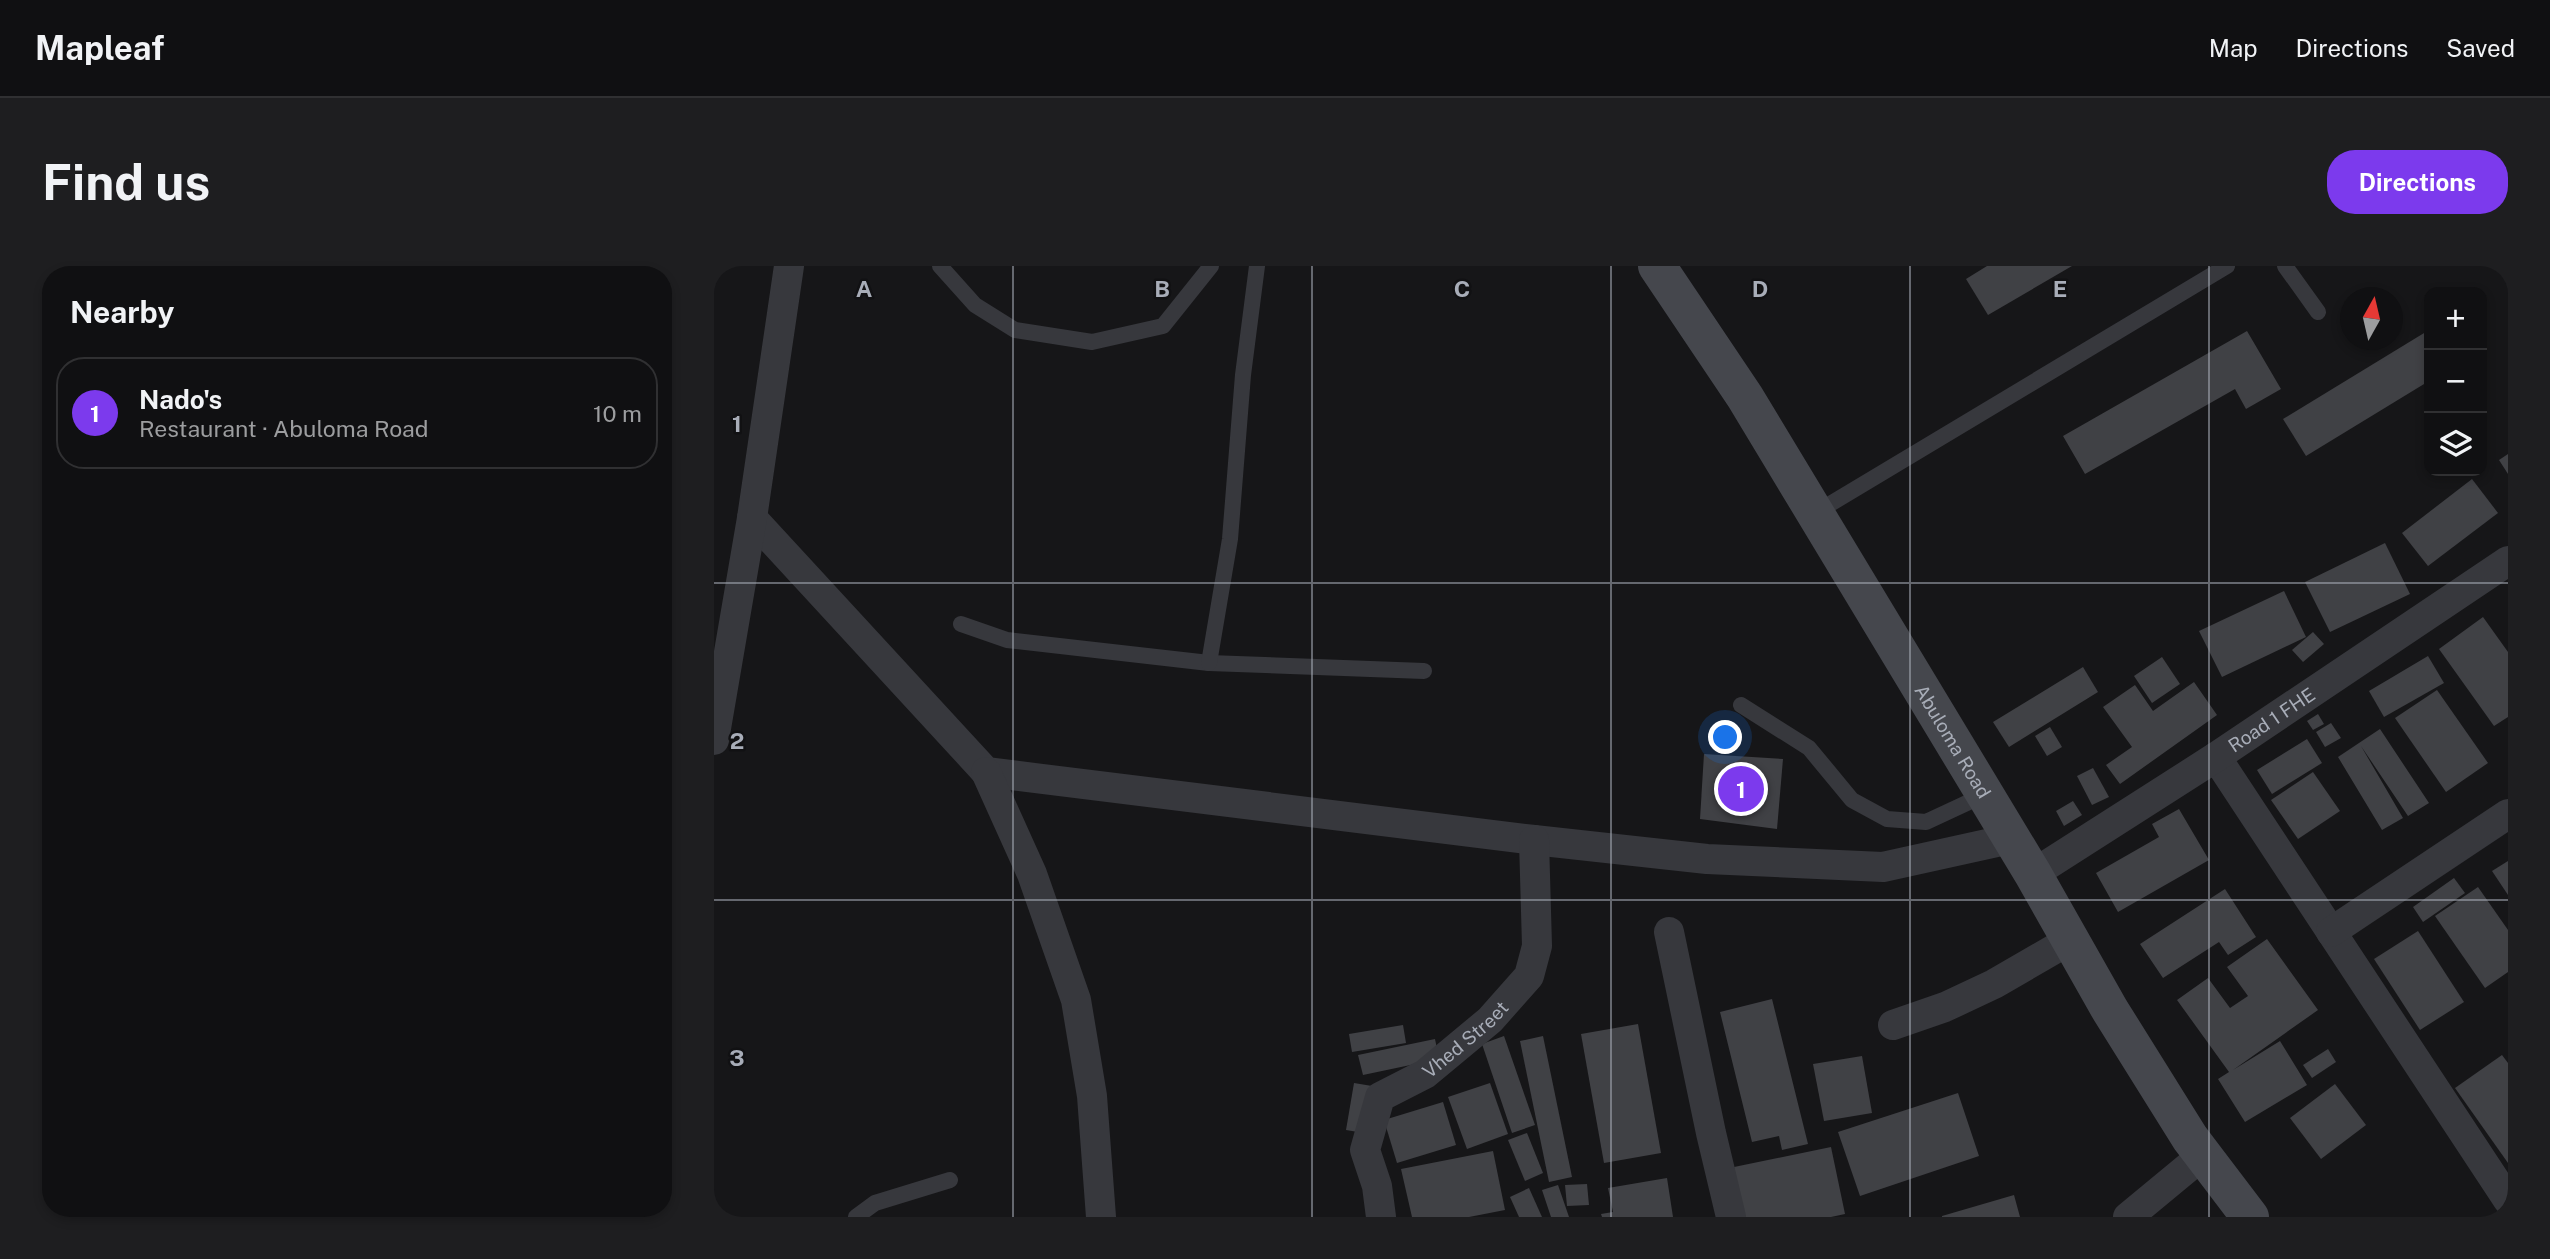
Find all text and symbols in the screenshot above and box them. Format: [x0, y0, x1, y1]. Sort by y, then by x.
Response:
text: Mapleaf [35, 29, 164, 67]
text: Map [2209, 34, 2258, 62]
text: Directions [2296, 34, 2408, 62]
text: Saved [2446, 34, 2515, 62]
button: Directions [2327, 150, 2508, 214]
text: Find us [42, 153, 210, 211]
text: A [856, 275, 873, 302]
text: B [1154, 275, 1170, 302]
text: C [1454, 275, 1470, 302]
text: D [1752, 275, 1768, 302]
text: E [2053, 275, 2067, 302]
north arrow [2340, 287, 2403, 350]
map controls [2424, 287, 2487, 476]
button: + [2424, 287, 2487, 350]
text: Nearby [70, 294, 174, 330]
button: − [2424, 350, 2487, 413]
text: Nado's [139, 384, 222, 415]
text: 1 [90, 400, 100, 427]
text: 10 m [593, 400, 642, 427]
text: 1 [732, 410, 742, 437]
button: layers [2424, 413, 2487, 476]
text: Restaurant · Abuloma Road [139, 415, 428, 442]
street label: Abuloma Road [1910, 681, 1996, 802]
street label: Road 1 FHE [2224, 683, 2319, 757]
your location [1708, 720, 1742, 754]
text: 2 [730, 727, 744, 754]
pin: 1 [1718, 763, 1764, 815]
street label: Vhed Street [1418, 996, 1513, 1082]
text: 3 [729, 1044, 745, 1071]

